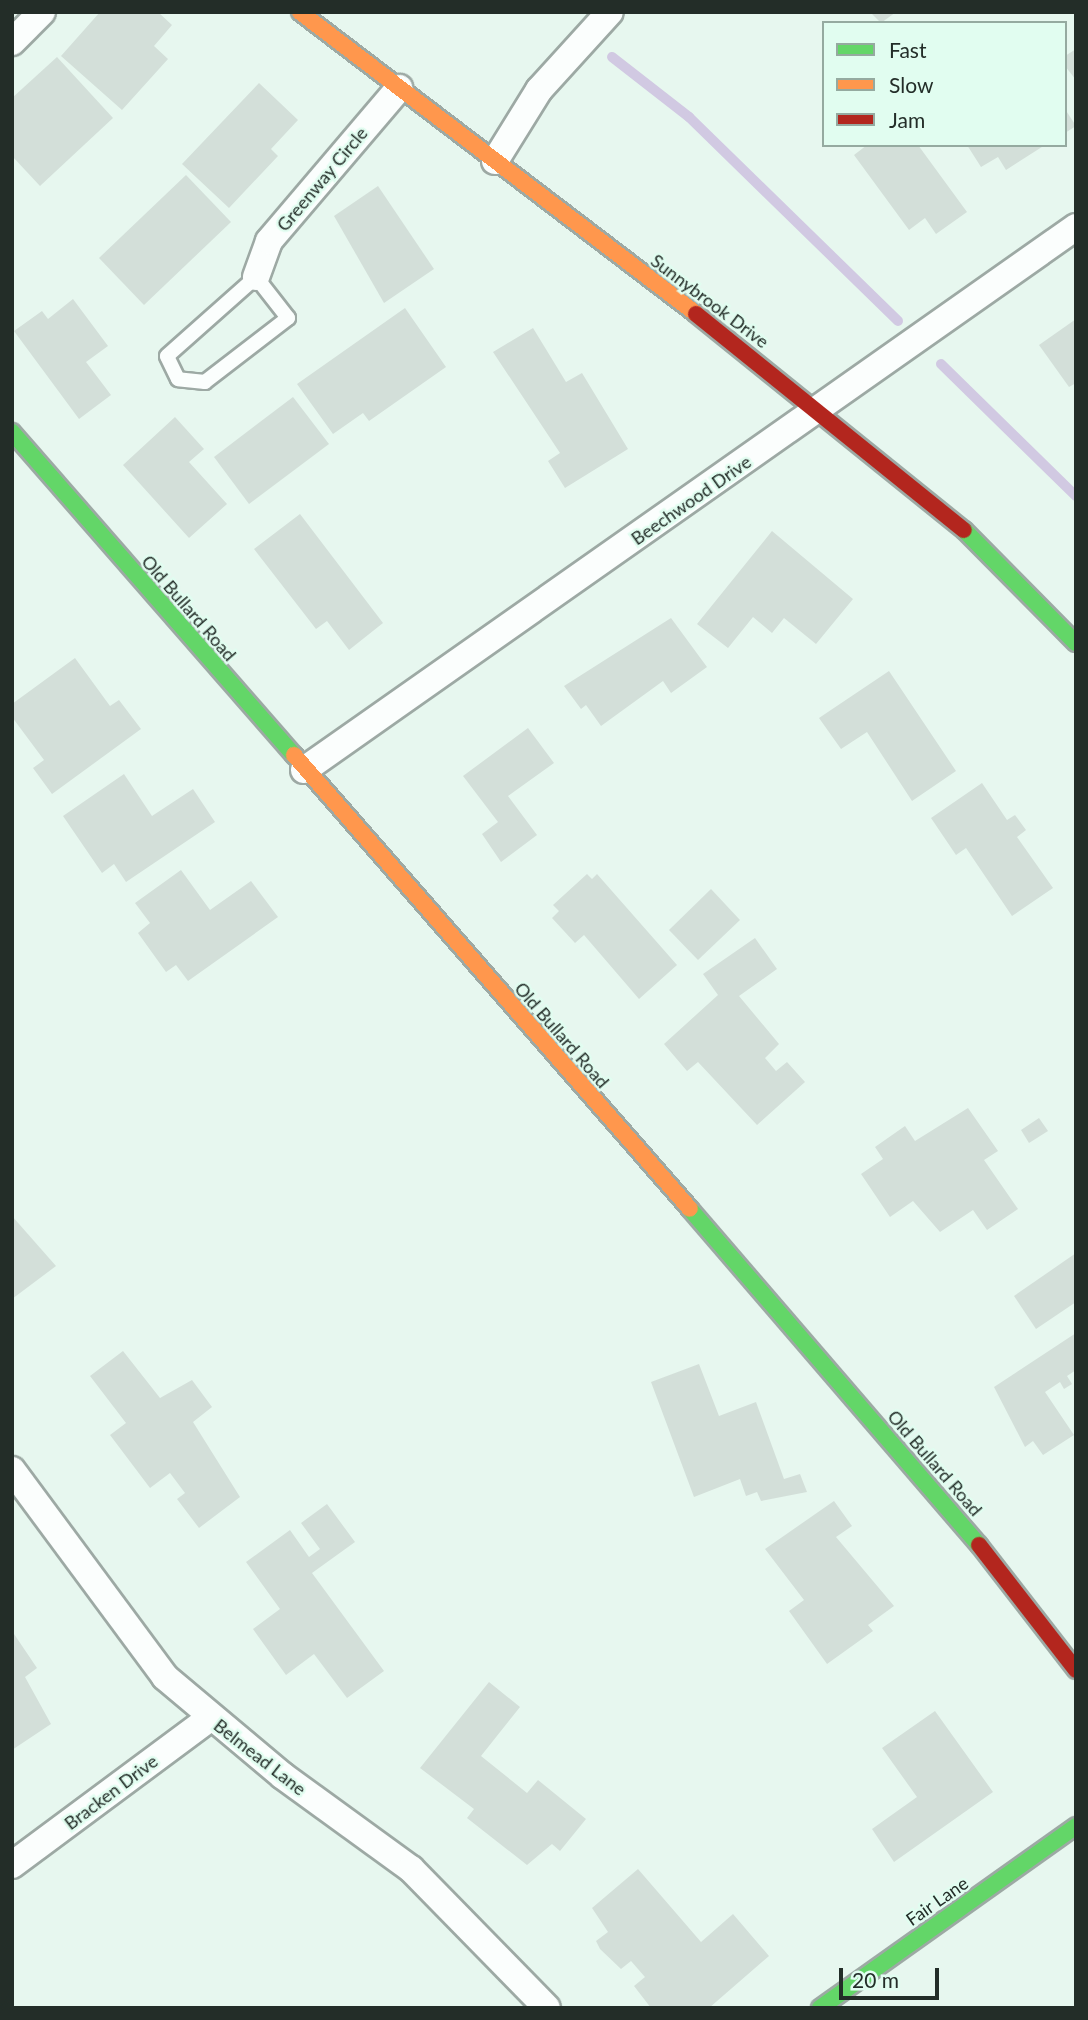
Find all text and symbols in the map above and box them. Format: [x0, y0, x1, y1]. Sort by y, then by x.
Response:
legend [822, 21, 1067, 147]
text: Fast [889, 37, 926, 62]
text: Slow [889, 72, 933, 97]
text: Jam [889, 107, 925, 132]
street label: Greenway Circle [272, 122, 372, 236]
street label: Sunnybrook Drive [647, 250, 773, 352]
street label: Beechwood Drive [627, 451, 755, 549]
street label: Old Bullard Road [137, 551, 241, 665]
street label: Old Bullard Road [510, 978, 614, 1092]
street label: Old Bullard Road [883, 1406, 987, 1520]
street label: Belmead Lane [210, 1714, 310, 1800]
street label: Bracken Drive [60, 1750, 162, 1834]
street label: Fair Lane [902, 1872, 972, 1930]
scale bar [843, 1954, 943, 1998]
text: 20 m [852, 1967, 899, 1992]

